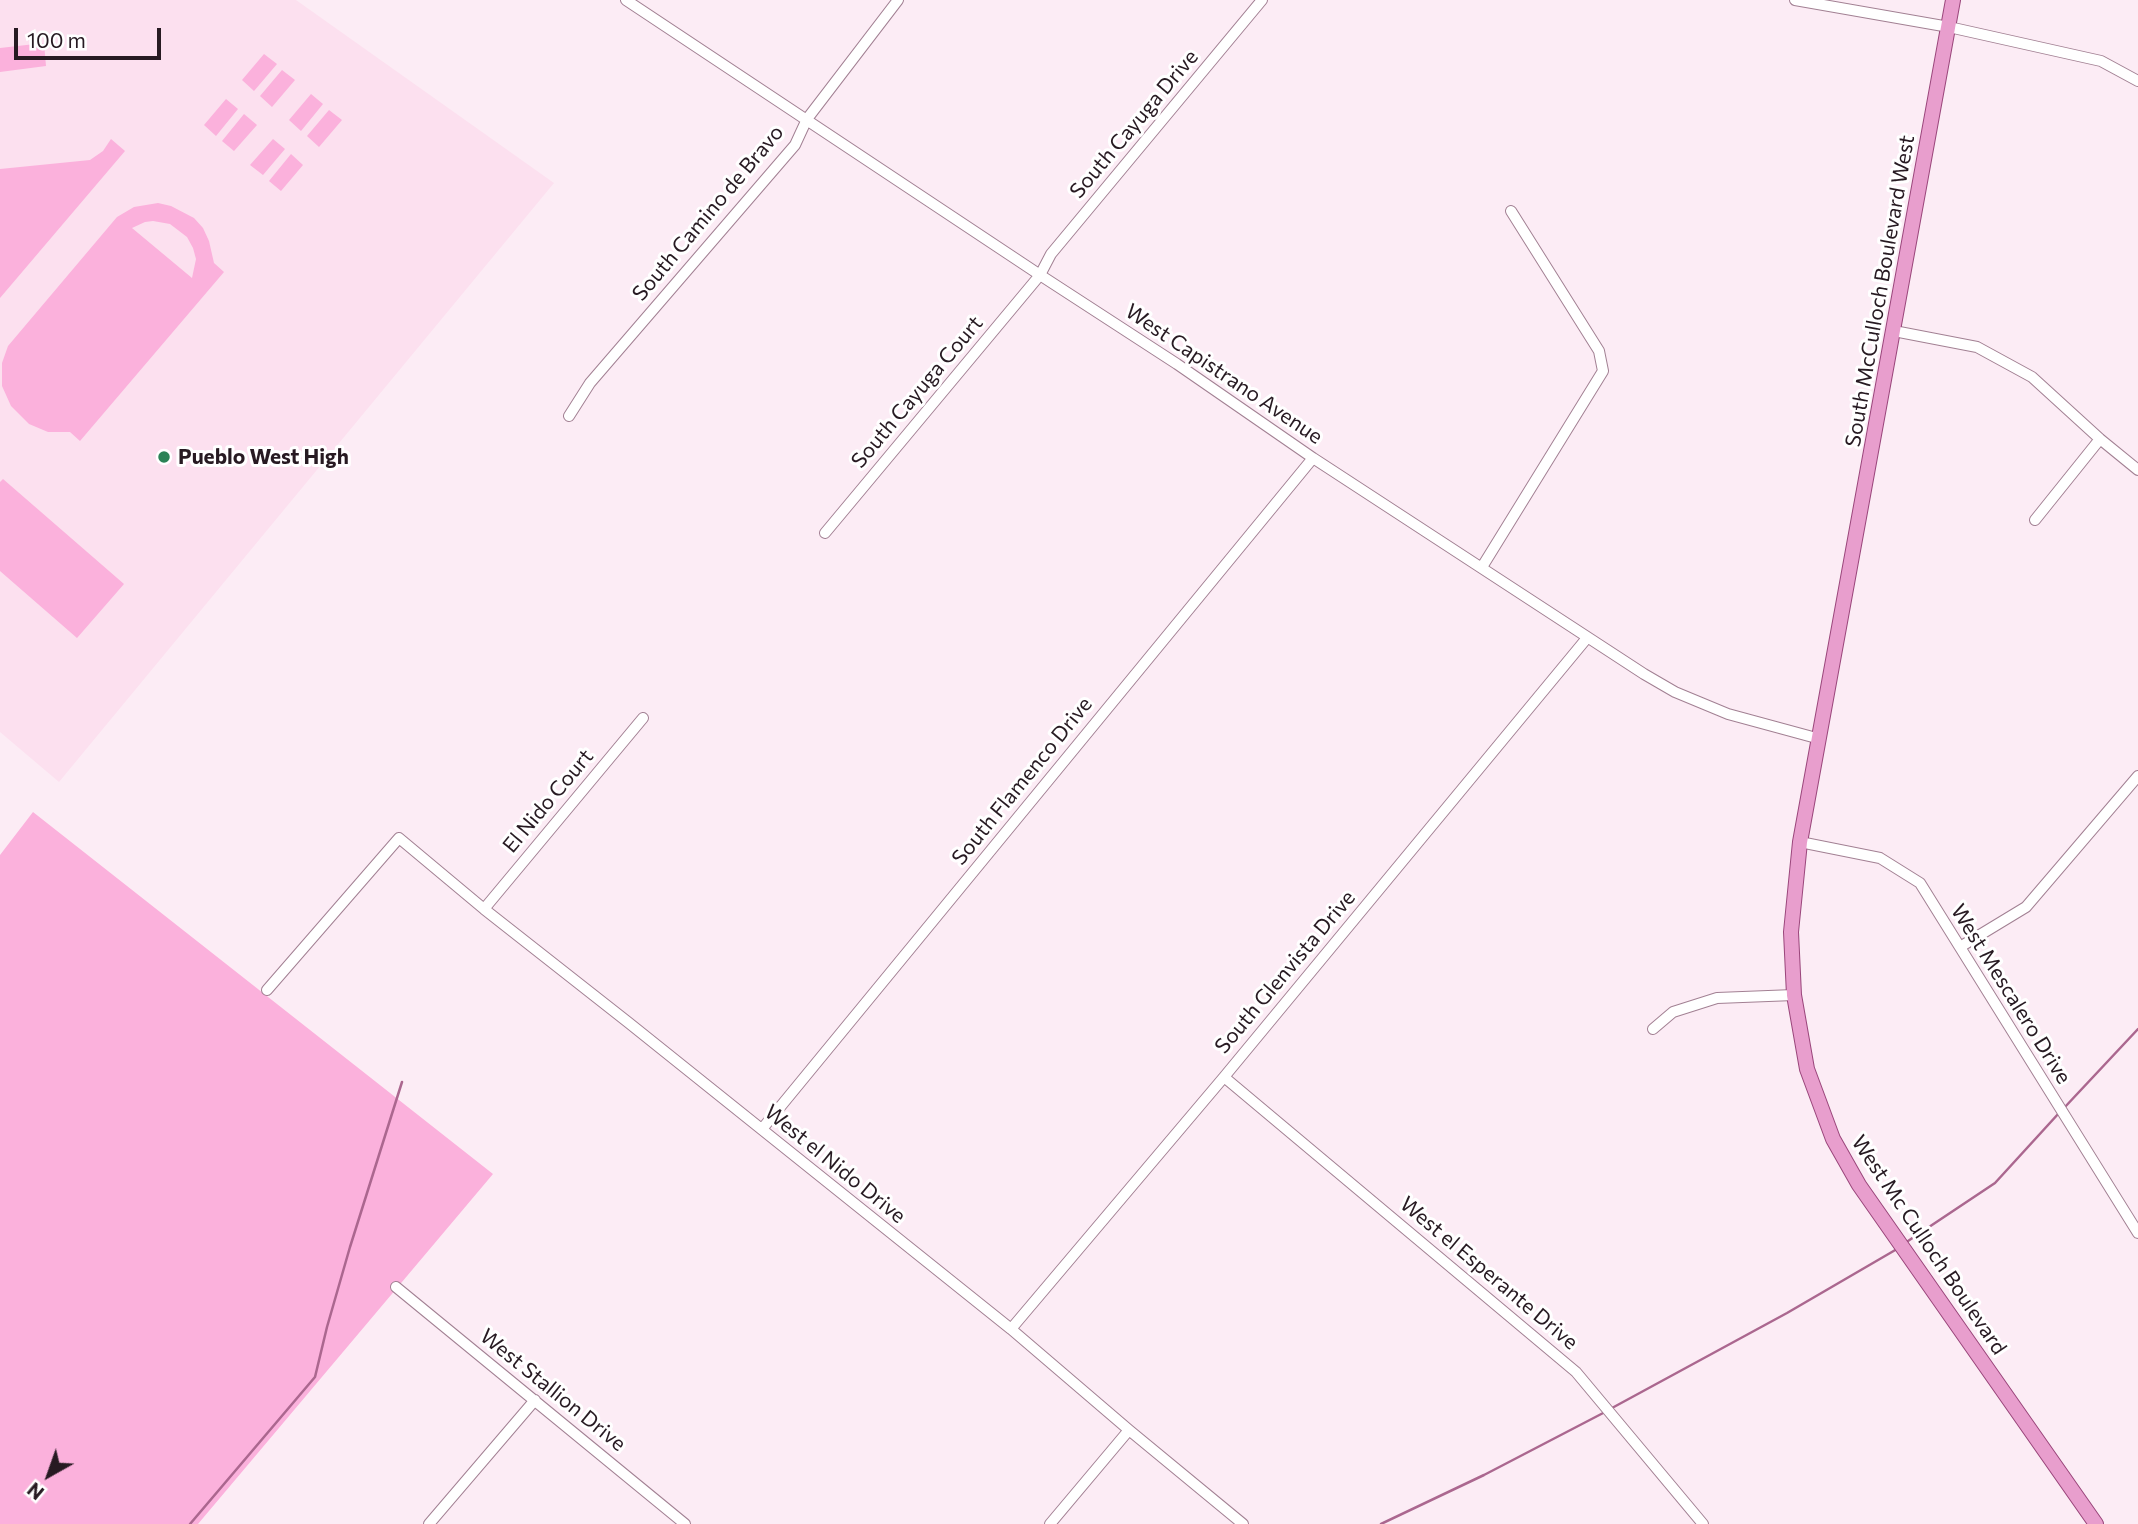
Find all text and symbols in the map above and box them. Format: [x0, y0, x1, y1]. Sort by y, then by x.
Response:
scale bar [18, 14, 164, 58]
text: 100 m [27, 27, 86, 52]
street label: South Cayuga Drive [1065, 45, 1203, 203]
street label: South Camino de Bravo [627, 120, 789, 306]
street label: South McCulloch Boulevard West [1840, 133, 1920, 449]
street label: West Capistrano Avenue [1121, 299, 1327, 449]
street label: South Cayuga Court [846, 311, 988, 473]
place label: Pueblo West High [178, 444, 349, 470]
marker: Pueblo West High [156, 449, 172, 465]
street label: South Flamenco Drive [947, 692, 1097, 870]
street label: El Nido Court [497, 744, 599, 858]
street label: South Glenvista Drive [1210, 885, 1360, 1059]
street label: West Mescalero Drive [1945, 900, 2077, 1088]
street label: West el Nido Drive [759, 1099, 911, 1229]
street label: West Mc Culloch Boulevard [1846, 1131, 2012, 1359]
street label: West el Esperante Drive [1395, 1191, 1583, 1355]
street label: West Stallion Drive [475, 1323, 631, 1457]
north arrow [14, 1440, 84, 1510]
text: N [22, 1478, 48, 1505]

